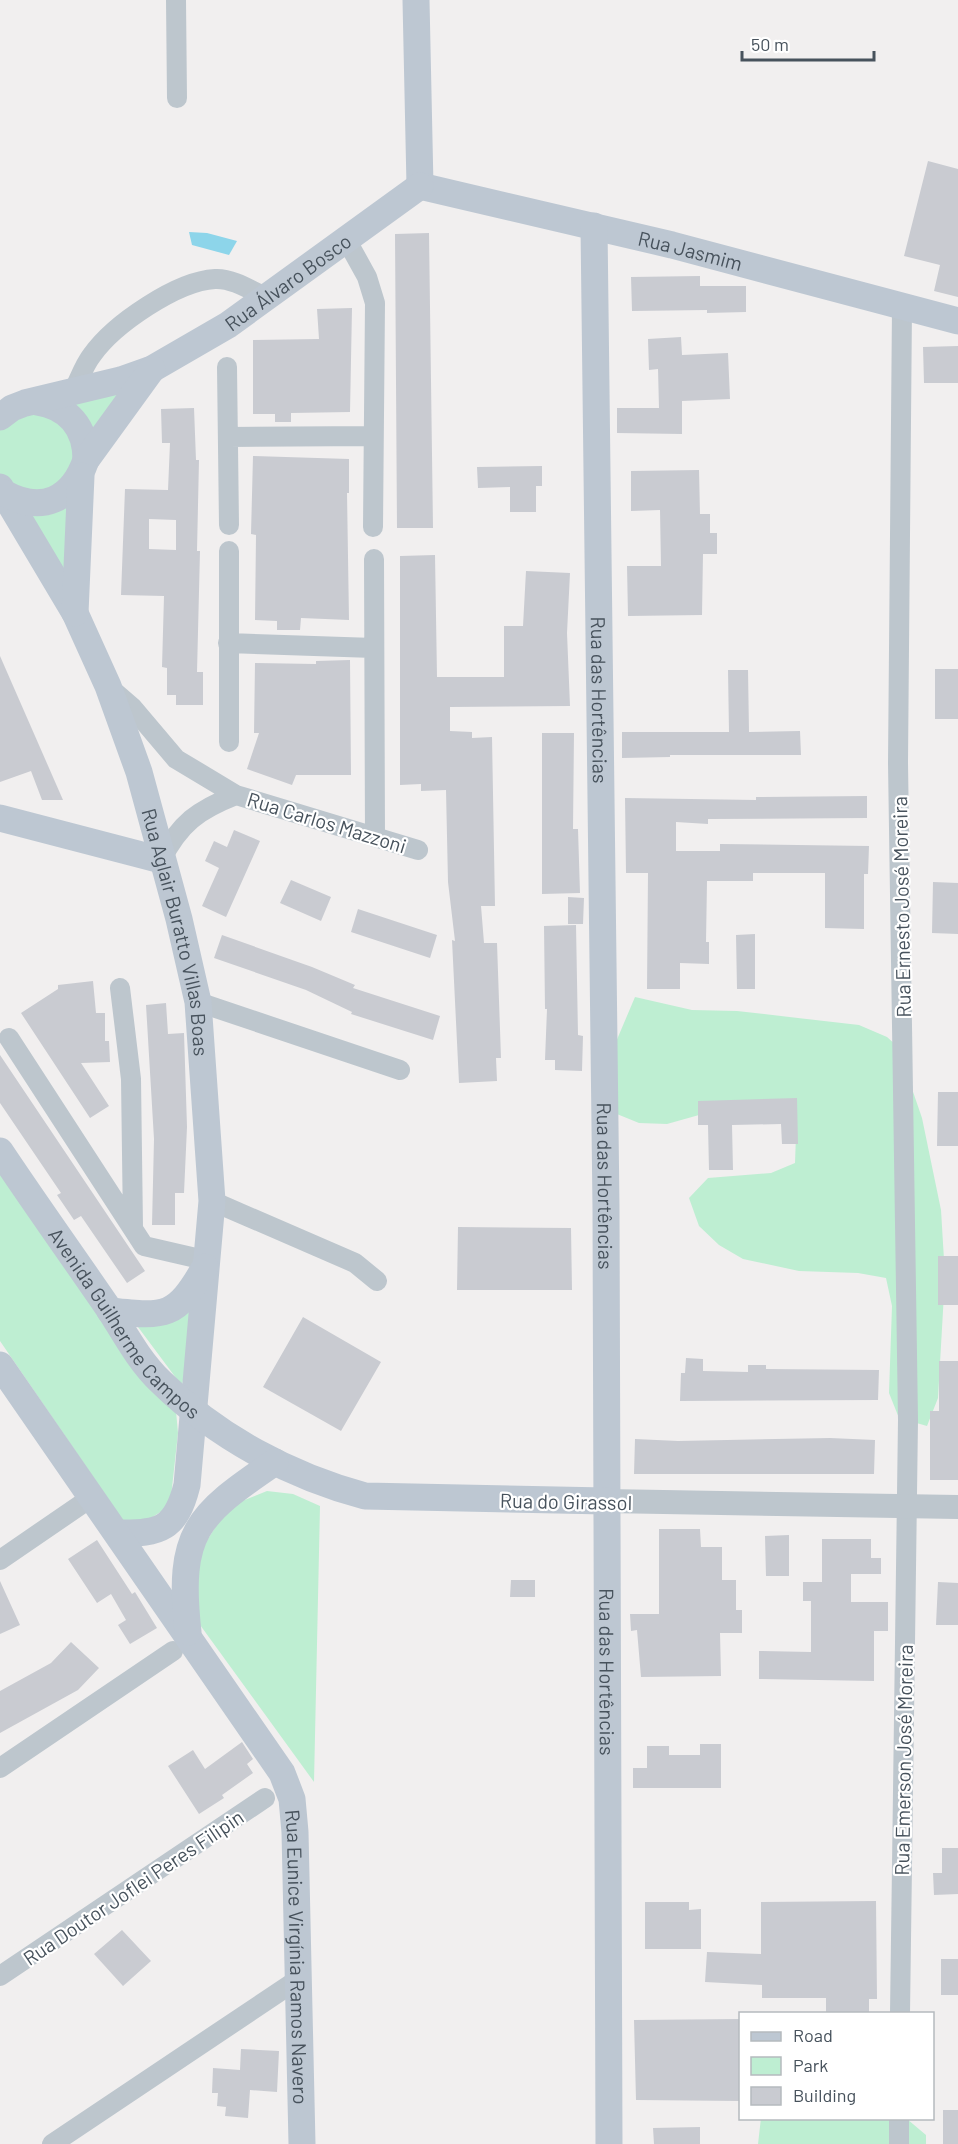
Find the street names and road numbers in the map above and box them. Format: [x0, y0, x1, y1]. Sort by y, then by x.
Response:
street label: Rua Jasmim [636, 226, 745, 275]
street label: Rua Álvaro Bosco [220, 228, 355, 335]
street label: Rua das Hortências [587, 616, 613, 784]
street label: Rua Carlos Mazzoni [245, 786, 409, 858]
street label: Rua Ernesto José Moreira [887, 796, 915, 1018]
street label: Rua Aglair Buratto Villas Boas [137, 805, 214, 1057]
street label: Rua das Hortências [593, 1102, 618, 1270]
street label: Avenida Guilherme Campos [44, 1223, 205, 1423]
street label: Rua do Girassol [500, 1488, 632, 1514]
street label: Rua das Hortências [595, 1588, 620, 1756]
street label: Rua Emerson José Moreira [889, 1644, 917, 1876]
street label: Rua Doutor Joflei Peres Filipin [18, 1804, 248, 1970]
street label: Rua Eunice Virgínia Ramos Navero [281, 1809, 313, 2105]

